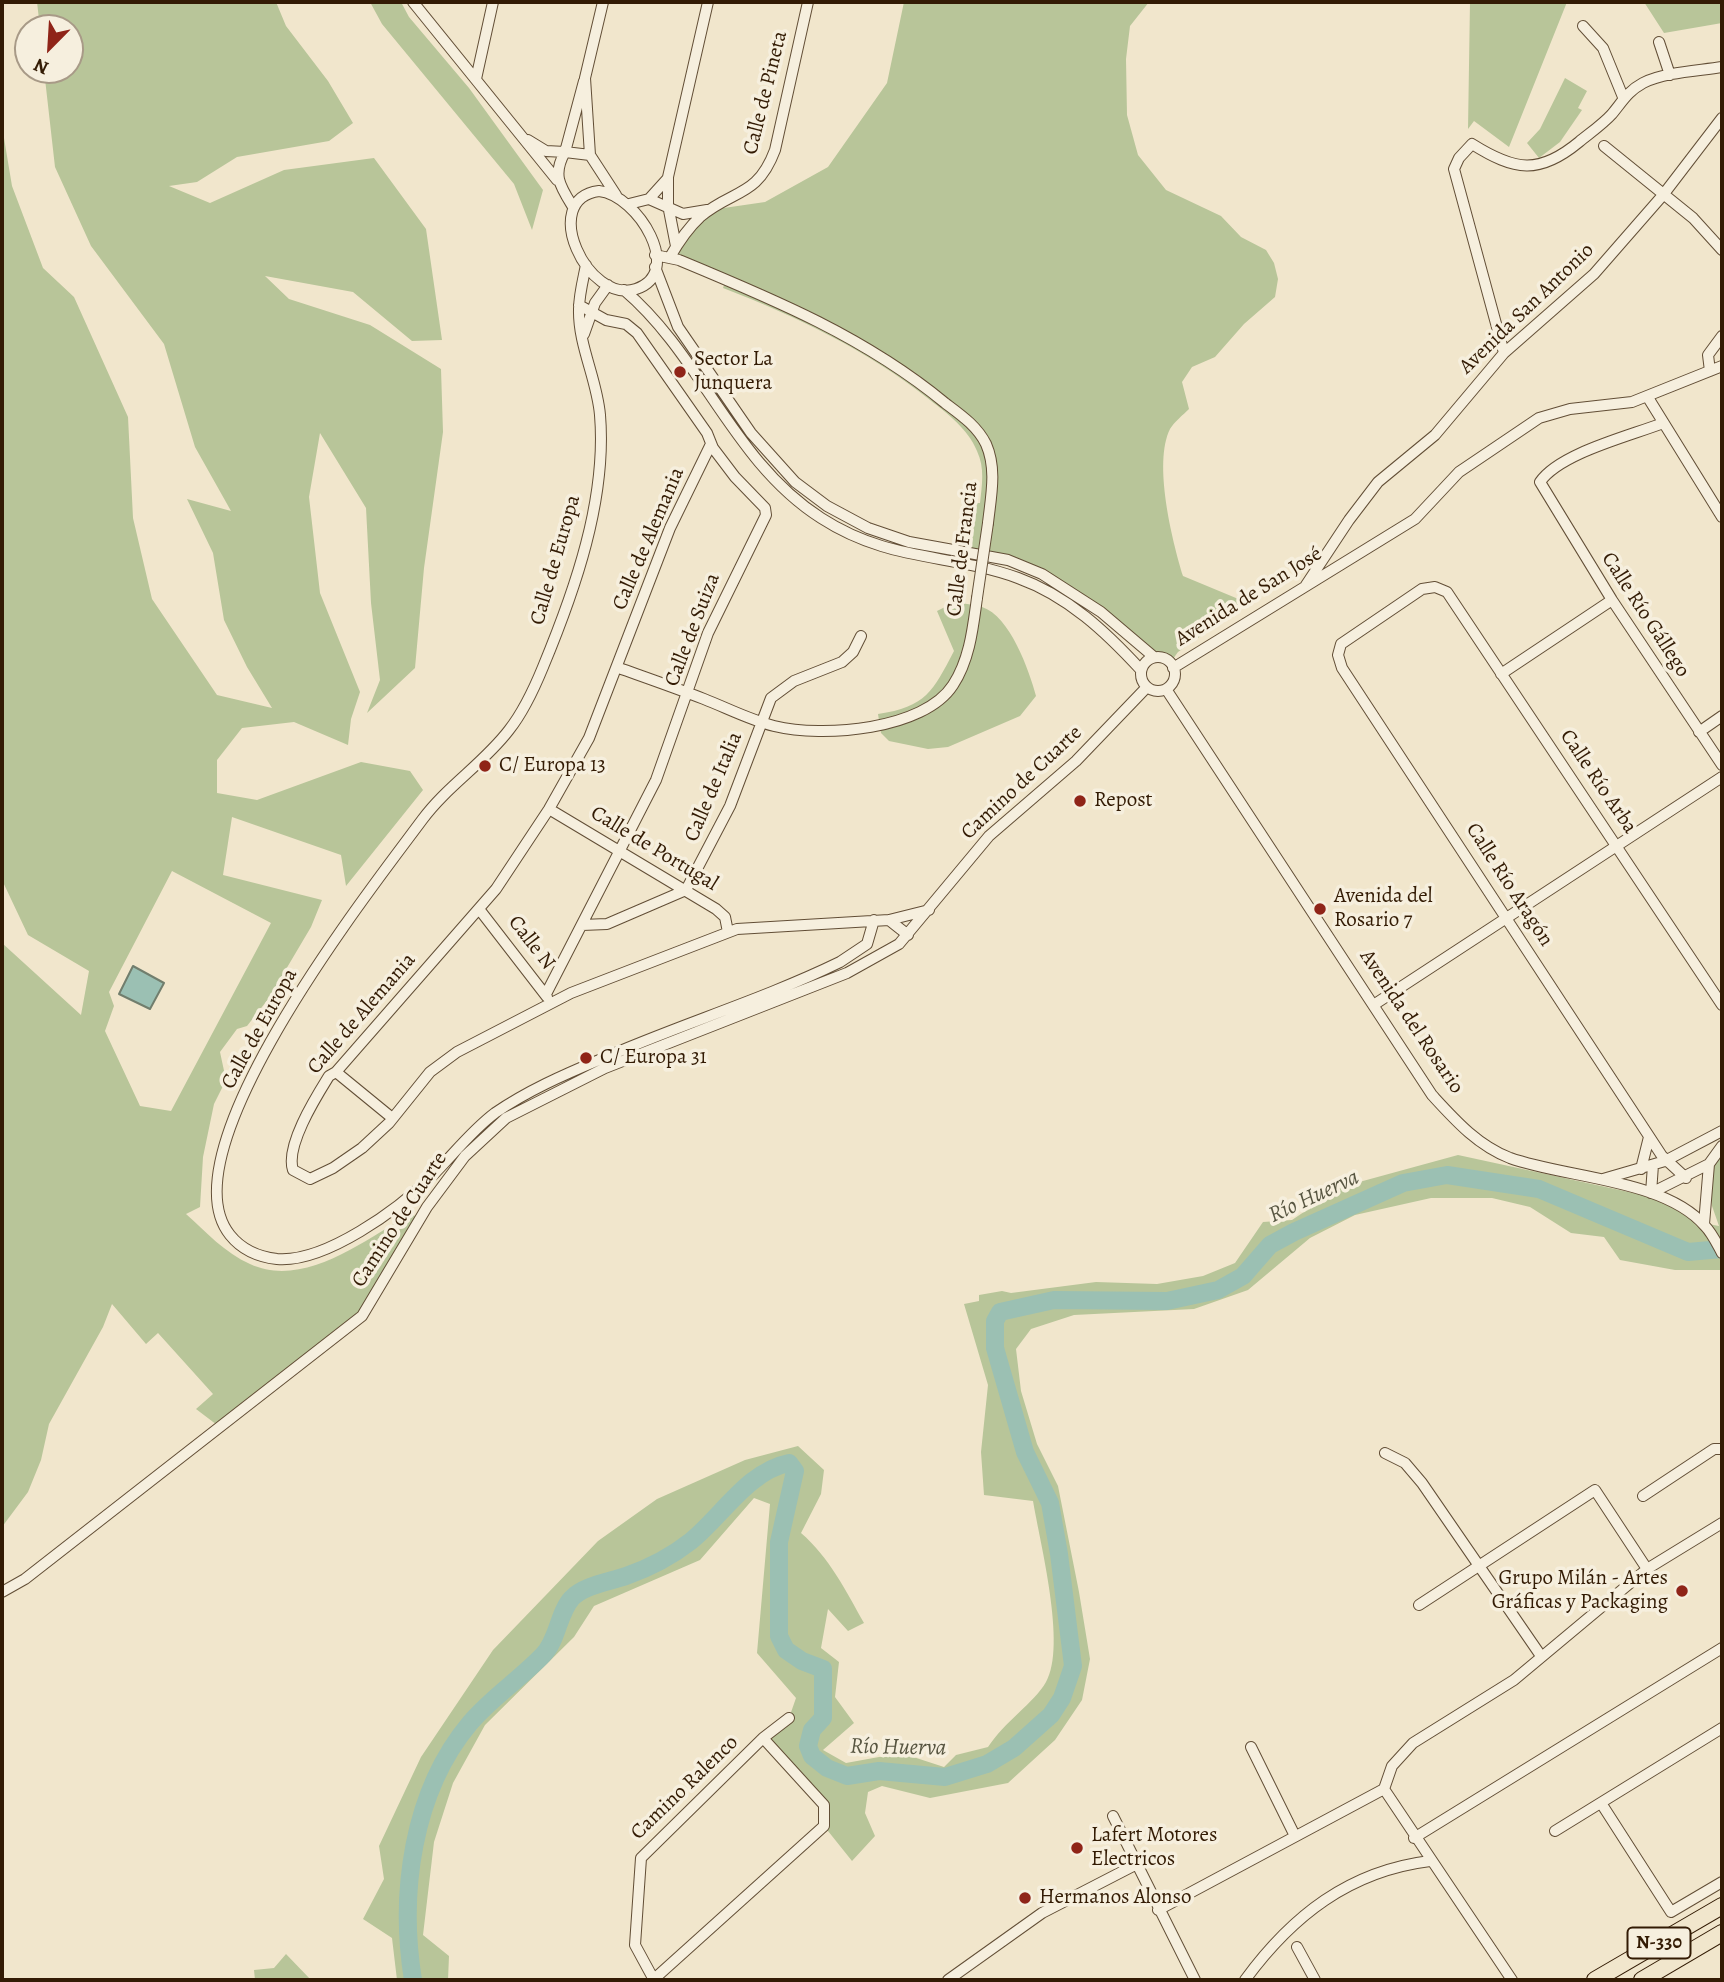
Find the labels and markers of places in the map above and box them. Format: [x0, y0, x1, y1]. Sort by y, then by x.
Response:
place label: Sector La Junquera [694, 347, 773, 397]
marker: Sector La Junquera [672, 364, 688, 380]
place label: C/ Europa 13 [499, 753, 606, 779]
marker: C/ Europa 13 [477, 758, 493, 774]
place label: Repost [1094, 788, 1153, 814]
marker: Repost [1072, 793, 1088, 809]
place label: Avenida del Rosario 7 [1334, 884, 1433, 934]
marker: Avenida del Rosario 7 [1312, 901, 1328, 917]
place label: C/ Europa 31 [600, 1045, 707, 1071]
marker: C/ Europa 31 [578, 1050, 594, 1066]
place label: Grupo Milán - Artes Gráficas y Packaging [1492, 1566, 1668, 1616]
marker: Grupo Milán - Artes Gráficas y Packaging [1674, 1583, 1690, 1599]
place label: Lafert Motores Electricos [1091, 1823, 1217, 1873]
marker: Lafert Motores Electricos [1069, 1840, 1085, 1856]
place label: Hermanos Alonso [1039, 1885, 1192, 1911]
marker: Hermanos Alonso [1017, 1890, 1033, 1906]

